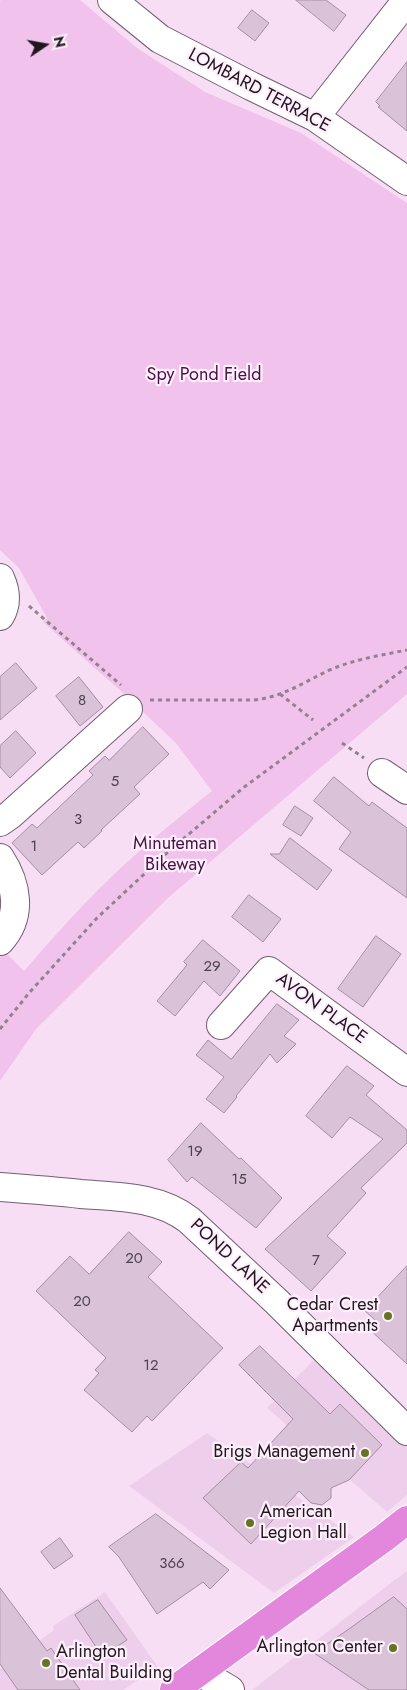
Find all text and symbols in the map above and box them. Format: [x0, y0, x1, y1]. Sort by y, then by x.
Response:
north arrow [20, 20, 70, 70]
text: N [49, 34, 71, 49]
street label: LOMBARD TERRACE [184, 44, 334, 138]
park label: Spy Pond Field [147, 365, 261, 387]
house number: 8 [78, 692, 86, 710]
house number: 5 [111, 773, 119, 791]
house number: 3 [74, 811, 82, 829]
park label: Minuteman Bikeway [133, 834, 217, 876]
house number: 1 [31, 838, 37, 856]
house number: 29 [203, 958, 221, 976]
street label: AVON PLACE [271, 969, 371, 1049]
house number: 19 [187, 1143, 203, 1161]
house number: 15 [231, 1171, 247, 1189]
street label: POND LANE [185, 1215, 273, 1299]
house number: 20 [125, 1250, 143, 1268]
house number: 7 [312, 1252, 320, 1270]
house number: 20 [73, 1293, 91, 1311]
place label: Cedar Crest Apartments [287, 1295, 378, 1338]
marker: Cedar Crest Apartments [382, 1310, 394, 1322]
house number: 12 [143, 1357, 159, 1375]
place label: Brigs Management [213, 1442, 355, 1464]
marker: Brigs Management [359, 1447, 371, 1459]
place label: American Legion Hall [260, 1502, 347, 1545]
marker: American Legion Hall [244, 1517, 256, 1529]
house number: 366 [159, 1555, 185, 1573]
place label: Arlington Center [257, 1637, 383, 1659]
place label: Arlington Dental Building [56, 1642, 172, 1685]
marker: Arlington Center [387, 1642, 399, 1654]
marker: Arlington Dental Building [40, 1657, 52, 1669]

